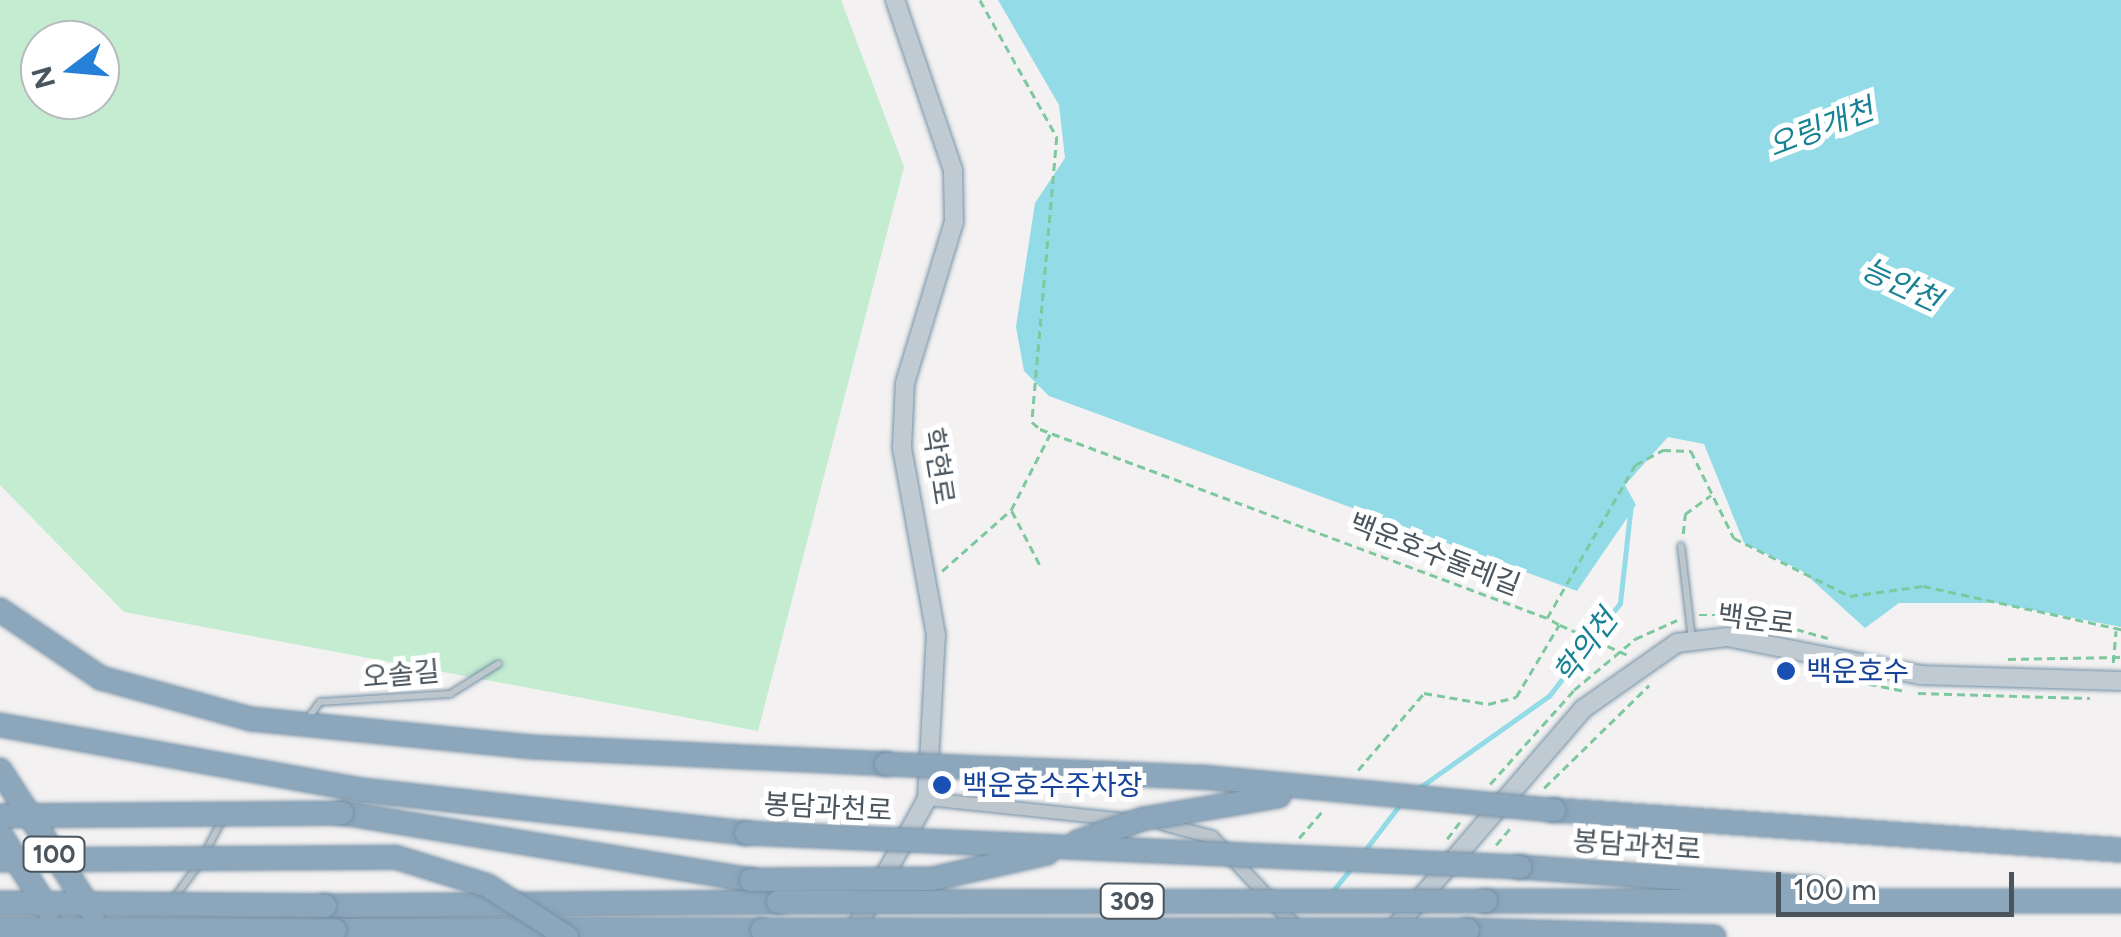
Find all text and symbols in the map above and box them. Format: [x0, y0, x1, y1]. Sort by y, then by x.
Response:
north arrow [20, 20, 120, 120]
text: N [24, 63, 62, 93]
water label: 오링개천 [1763, 91, 1879, 165]
water label: 능안천 [1856, 251, 1946, 319]
street label: 학현로 [916, 425, 962, 507]
street label: 백운호수둘레길 [1345, 506, 1525, 602]
street label: 백운로 [1716, 598, 1796, 640]
water label: 학의천 [1547, 603, 1625, 691]
street label: 오솔길 [361, 654, 441, 694]
place label: 백운호수 [1806, 654, 1909, 688]
marker: 백운호수 [1775, 660, 1797, 682]
place label: 백운호수주차장 [962, 768, 1142, 802]
marker: 백운호수주차장 [931, 774, 953, 796]
street label: 봉담과천로 [763, 787, 893, 827]
street label: 봉담과천로 [1572, 824, 1702, 866]
road number: 100 [22, 834, 86, 874]
scale bar [1781, 852, 2018, 914]
text: 100 m [1793, 871, 1877, 908]
road number: 309 [1100, 881, 1164, 921]

